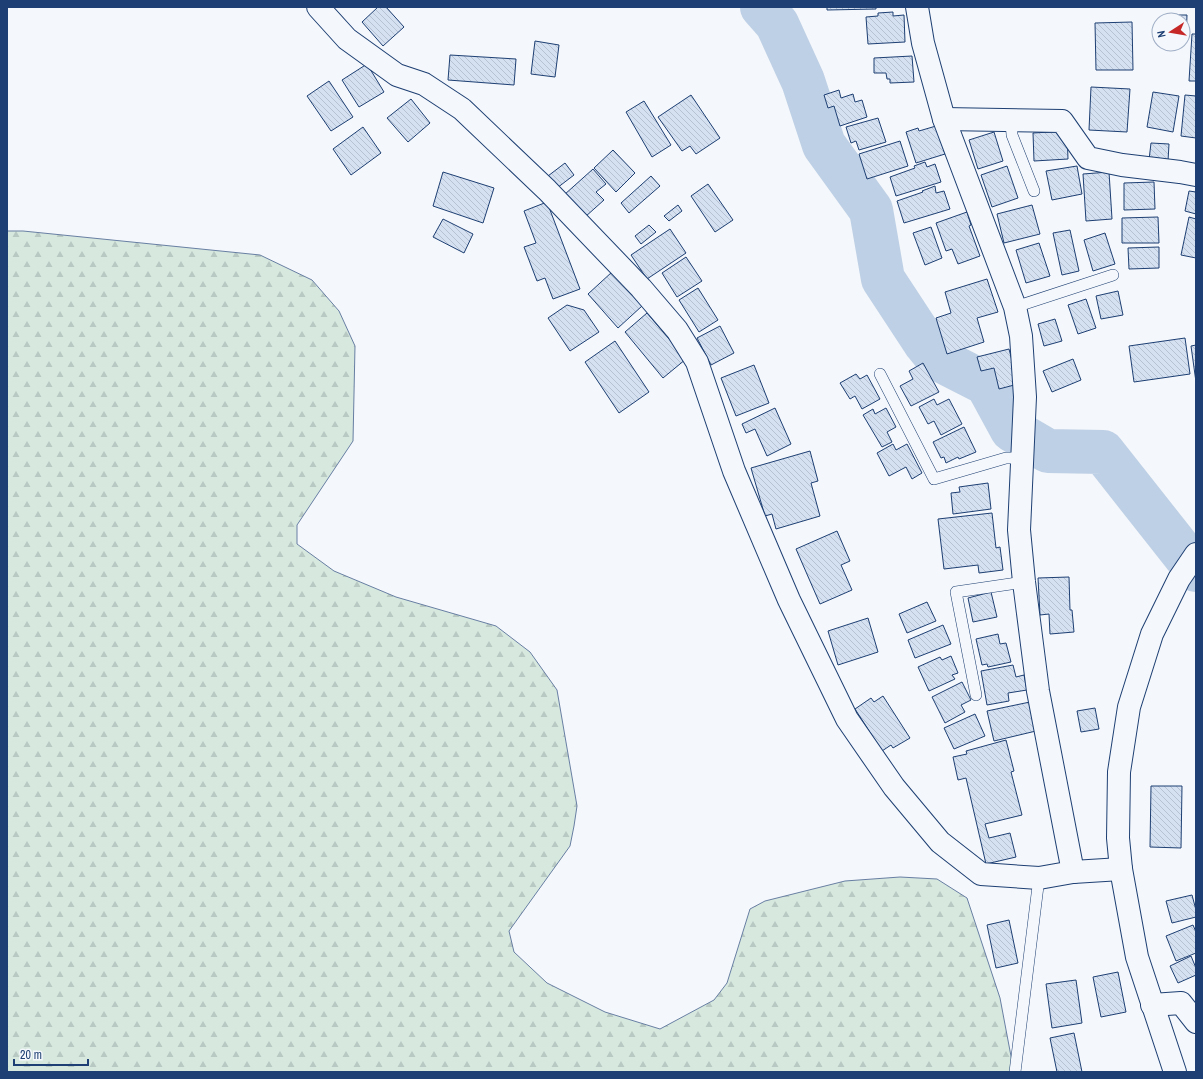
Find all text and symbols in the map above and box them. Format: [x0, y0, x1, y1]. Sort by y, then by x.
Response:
north arrow [1151, 12, 1191, 52]
text: N [1154, 29, 1169, 39]
scale bar [14, 1041, 88, 1067]
text: 20 m [20, 1047, 42, 1063]

